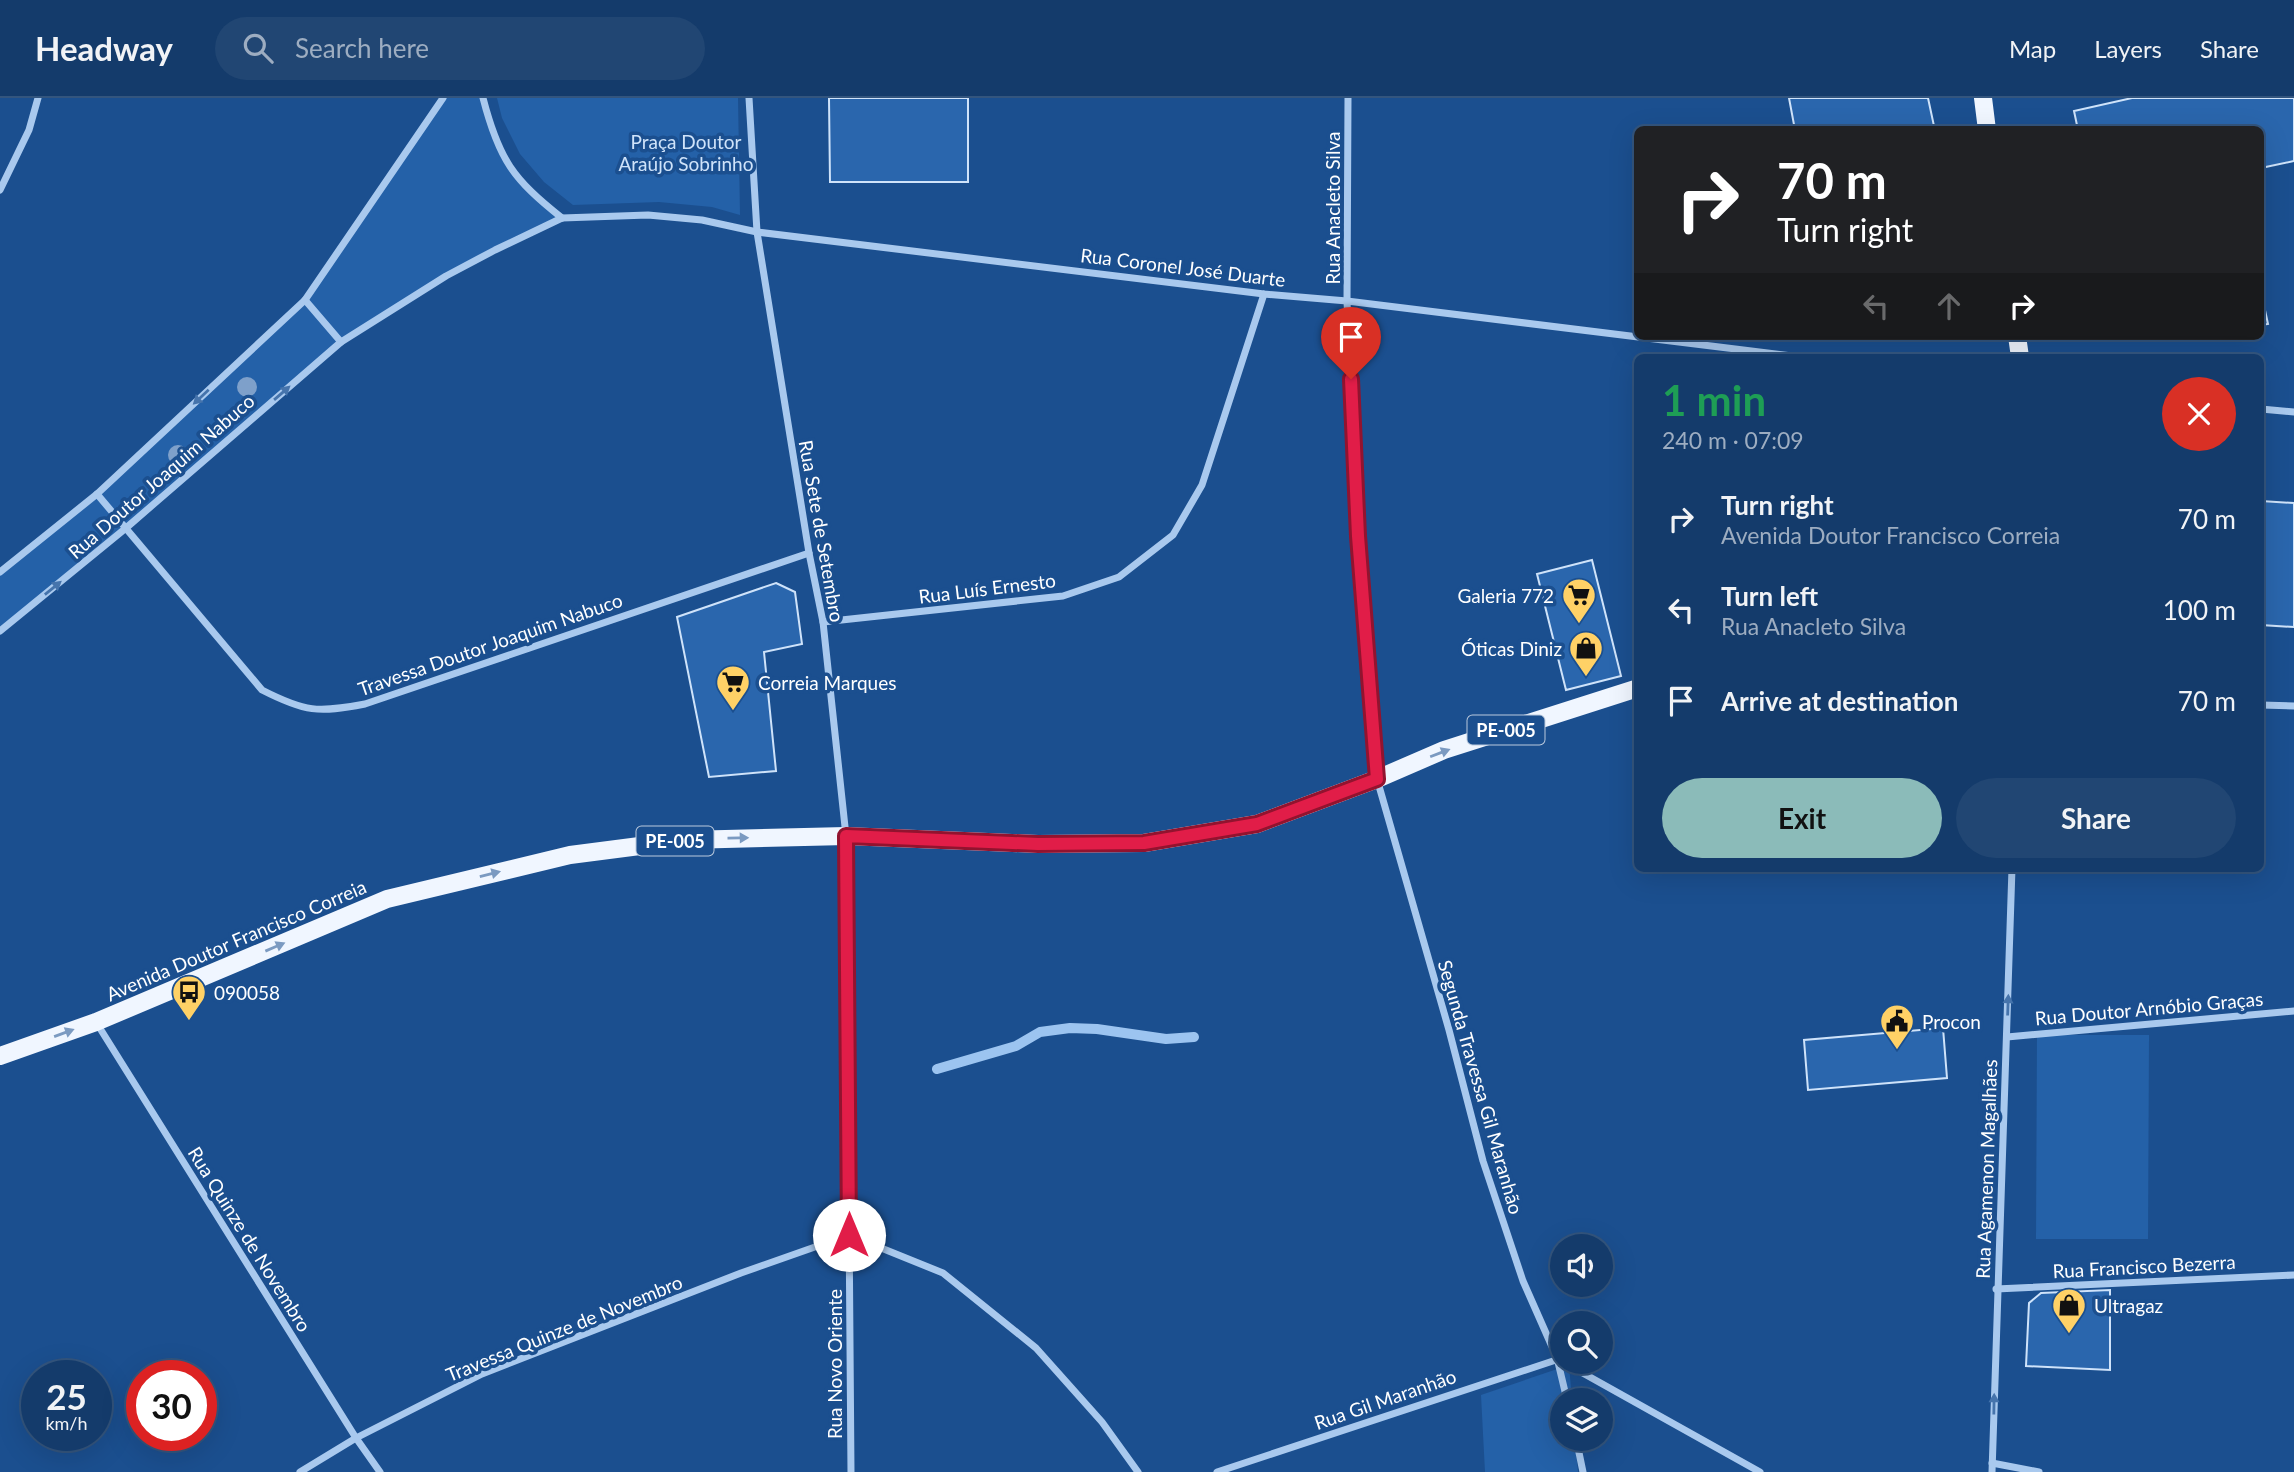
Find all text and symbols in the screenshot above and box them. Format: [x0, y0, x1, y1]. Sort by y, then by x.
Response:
search box [215, 17, 705, 80]
text: Headway [35, 28, 173, 68]
icon: search [239, 29, 277, 67]
text: Search here [295, 32, 429, 64]
text: Map [2009, 34, 2056, 63]
text: Layers [2094, 34, 2162, 63]
text: Share [2200, 34, 2259, 63]
park label: Praça Doutor Araújo Sobrinho [619, 130, 753, 175]
street label: Rua Anacleto Silva [1321, 132, 1344, 284]
text: 70 m [1777, 151, 1887, 209]
icon: right [1662, 154, 1753, 245]
text: Turn right [1777, 210, 1913, 249]
street label: Rua Coronel José Duarte [1079, 243, 1287, 291]
icon: left [1857, 287, 1895, 325]
icon: ahead [1930, 287, 1968, 325]
icon: right [2003, 287, 2041, 325]
pin [1321, 307, 1381, 379]
icon: arrive [1332, 318, 1370, 356]
text: 1 min [1662, 375, 1766, 425]
button: close [2162, 377, 2236, 451]
one-way arrow [273, 385, 291, 401]
street label: Rua Doutor Joaquim Nabuco [63, 389, 259, 563]
one-way arrow [193, 389, 210, 405]
text: 240 m · 07:09 [1662, 426, 1804, 454]
street label: Rua Sete de Setembro [795, 438, 849, 624]
text: Turn right [1721, 489, 1834, 521]
icon: right [1662, 500, 1700, 538]
text: 70 m [2178, 503, 2236, 535]
text: Avenida Doutor Francisco Correia [1721, 521, 2060, 549]
street label: Rua Luís Ernesto [917, 568, 1057, 608]
supermarket icon: Galeria 772 [1560, 576, 1598, 625]
text: Turn left [1721, 580, 1818, 612]
one-way arrow [44, 581, 61, 596]
place label: Galeria 772 [1457, 584, 1554, 607]
street label: Travessa Doutor Joaquim Nabuco [355, 588, 625, 700]
icon: left [1662, 591, 1700, 629]
text: 100 m [2163, 594, 2236, 626]
text: Rua Anacleto Silva [1721, 612, 1906, 640]
shop icon: Óticas Diniz [1567, 629, 1605, 678]
place label: Óticas Diniz [1461, 637, 1562, 660]
supermarket icon: Correia Marques [714, 663, 752, 712]
place label: Correia Marques [758, 671, 896, 694]
icon: arrive [1662, 682, 1700, 720]
text: Arrive at destination [1721, 685, 1958, 717]
text: 70 m [2178, 685, 2236, 717]
road number: PE-005 [1468, 716, 1544, 744]
one-way arrow [1430, 747, 1451, 758]
button: Exit [1662, 778, 1942, 858]
button: Share [1956, 778, 2236, 858]
road number: PE-005 [636, 826, 714, 856]
one-way arrow [727, 833, 749, 844]
one-way arrow [479, 868, 501, 879]
street label: Avenida Doutor Francisco Correia [103, 875, 369, 1005]
one-way arrow [264, 941, 285, 952]
street label: Segunda Travessa Gil Maranhão [1434, 957, 1528, 1217]
bus stop icon: 090058 [170, 973, 208, 1022]
place label: 090058 [214, 981, 280, 1004]
street label: Rua Doutor Arnóbio Graças [2034, 987, 2264, 1029]
one-way arrow [2002, 994, 2014, 1016]
public building icon: Procon [1878, 1002, 1916, 1051]
place label: Procon [1922, 1010, 1981, 1033]
one-way arrow [54, 1027, 75, 1038]
street label: Rua Agamenon Magalhães [1971, 1059, 2001, 1279]
street label: Rua Quinze de Novembro [184, 1142, 316, 1336]
position arrow [812, 1198, 886, 1272]
map controls [1550, 1234, 1613, 1451]
button: sound [1550, 1234, 1613, 1297]
street label: Rua Francisco Bezerra [2052, 1250, 2236, 1282]
street label: Travessa Quinze de Novembro [442, 1270, 686, 1386]
shop icon: Ultragaz [2050, 1286, 2088, 1335]
street label: Rua Novo Oriente [823, 1289, 846, 1439]
place label: Ultragaz [2094, 1294, 2163, 1317]
button: search [1550, 1311, 1613, 1374]
speed limit sign: 30 [126, 1360, 217, 1451]
street label: Rua Gil Maranhão [1311, 1364, 1459, 1434]
text: 25 [46, 1375, 87, 1417]
button: layers [1550, 1388, 1613, 1451]
one-way arrow [1988, 1393, 1999, 1415]
text: km/h [45, 1412, 88, 1434]

